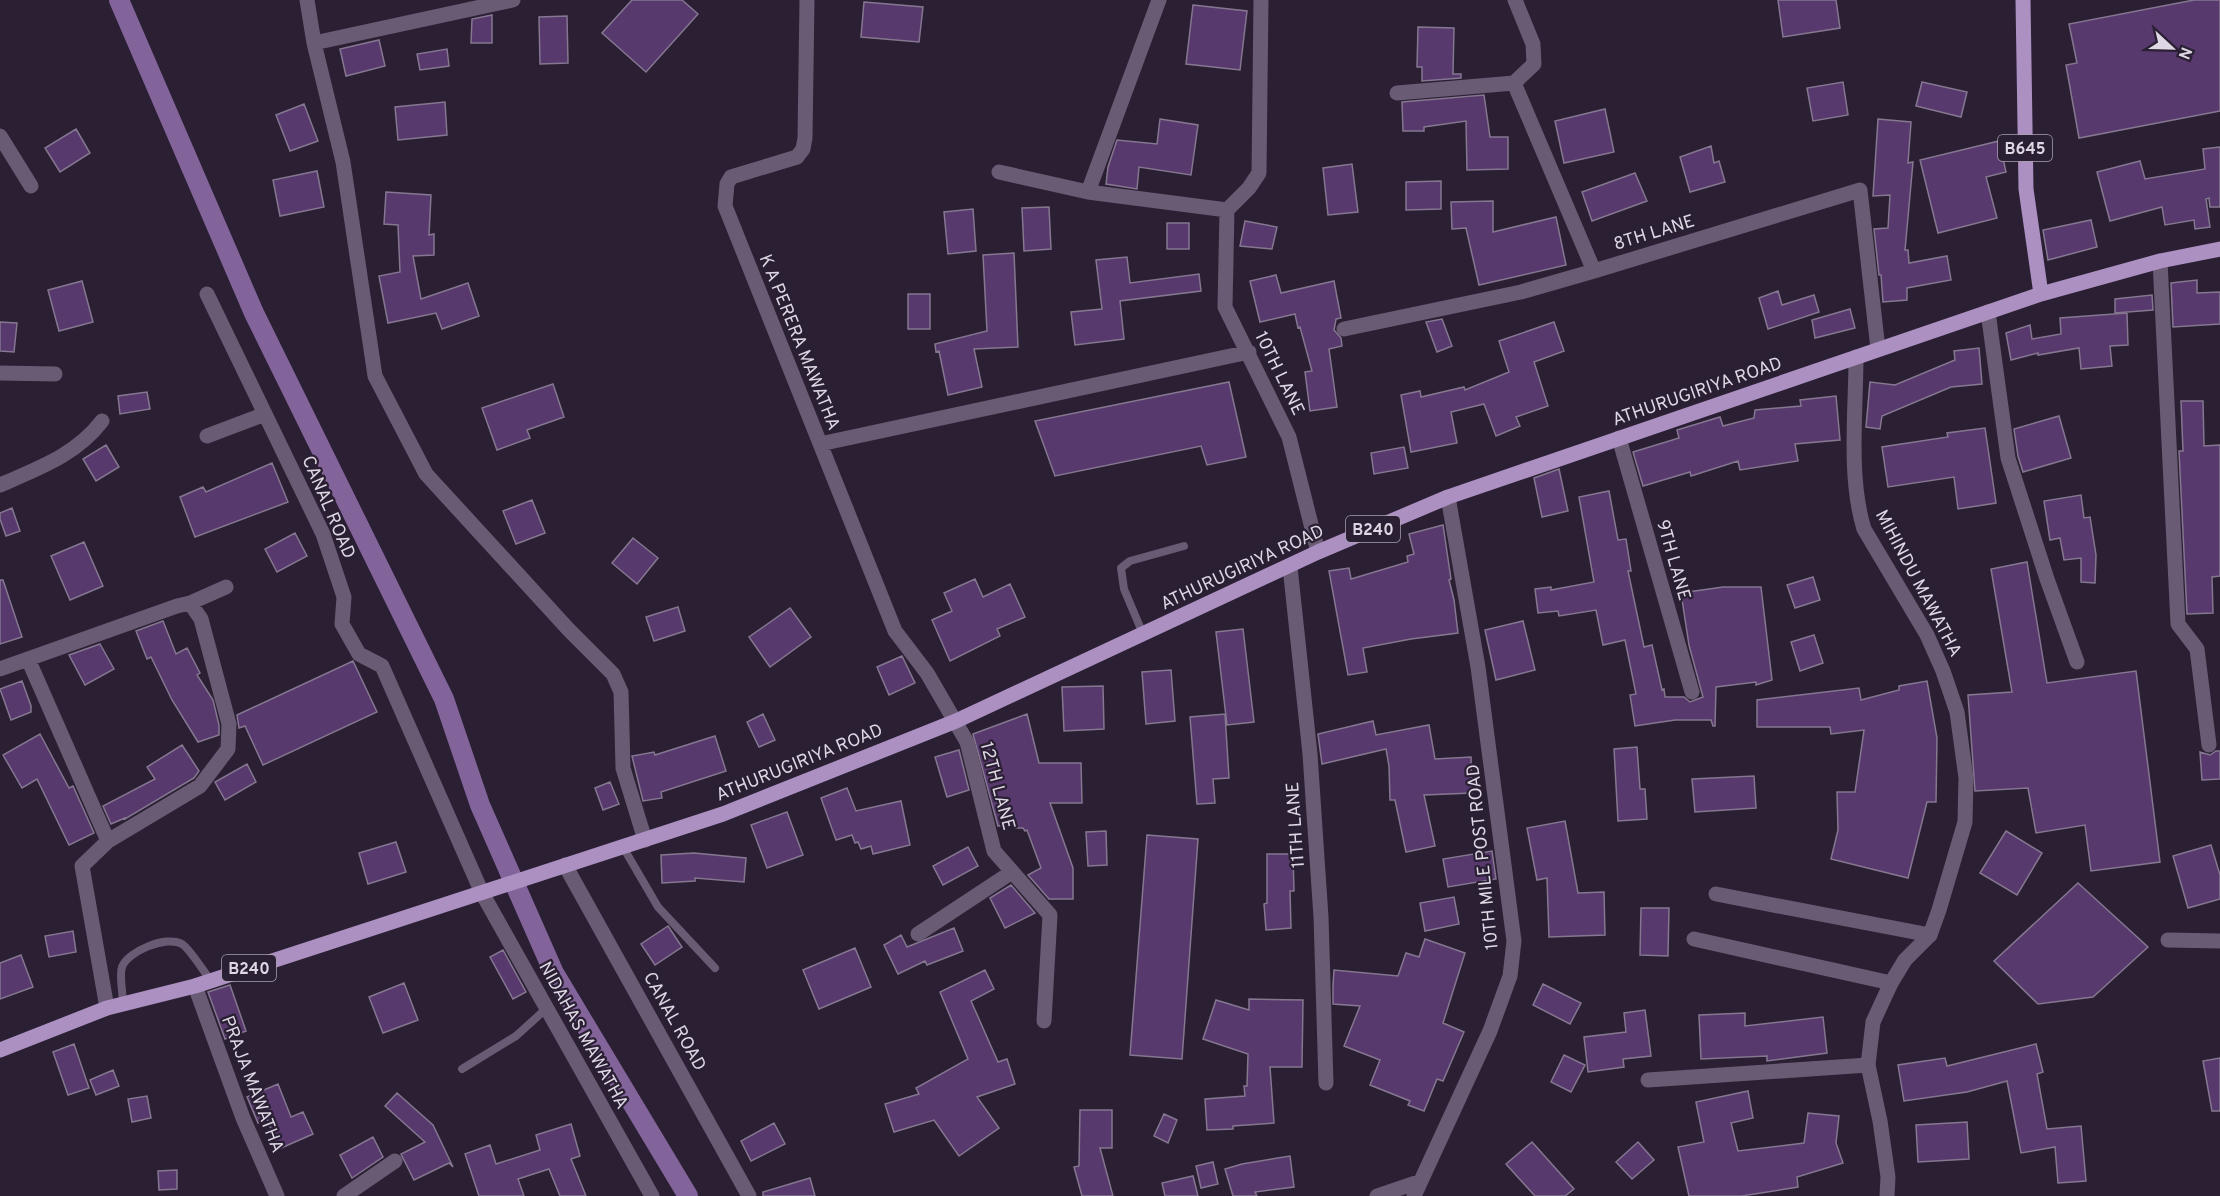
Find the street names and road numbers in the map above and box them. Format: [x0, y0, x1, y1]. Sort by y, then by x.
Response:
road number: B645 [1998, 135, 2052, 161]
street label: 8TH LANE [1611, 210, 1698, 257]
street label: K A PERERA MAWATHA [753, 251, 844, 434]
street label: 10TH LANE [1248, 328, 1309, 419]
street label: ATHURUGIRIYA ROAD [1610, 353, 1785, 432]
street label: CANAL ROAD [296, 453, 360, 563]
street label: MIHINDU MAWATHA [1869, 506, 1966, 661]
road number: B240 [1346, 516, 1400, 542]
street label: 9TH LANE [1650, 517, 1695, 604]
street label: ATHURUGIRIYA ROAD [1157, 520, 1328, 616]
street label: ATHURUGIRIYA ROAD [713, 719, 886, 807]
street label: 12TH LANE [974, 740, 1019, 833]
street label: 10TH MILE POST ROAD [1462, 763, 1505, 951]
street label: 11TH LANE [1282, 781, 1311, 869]
road number: B240 [222, 955, 276, 981]
street label: NIDAHAS MAWATHA [533, 958, 633, 1113]
street label: CANAL ROAD [637, 968, 710, 1075]
street label: PRAJA MAWATHA [215, 1013, 288, 1156]

